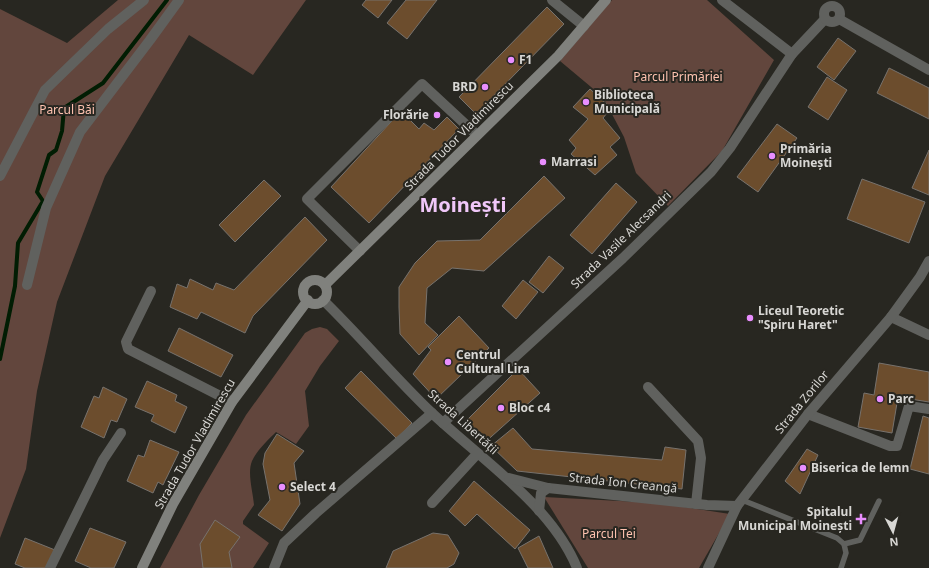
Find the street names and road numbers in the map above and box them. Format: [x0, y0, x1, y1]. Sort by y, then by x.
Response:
street label: Strada Tudor Vladimirescu [400, 77, 517, 194]
street label: Strada Vasile Alecsandri [567, 187, 675, 292]
street label: Strada Zorilor [771, 366, 832, 437]
street label: Strada Tudor Vladimirescu [150, 375, 239, 512]
street label: Strada Libertății [424, 385, 502, 458]
street label: Strada Ion Creangă [568, 468, 678, 497]

